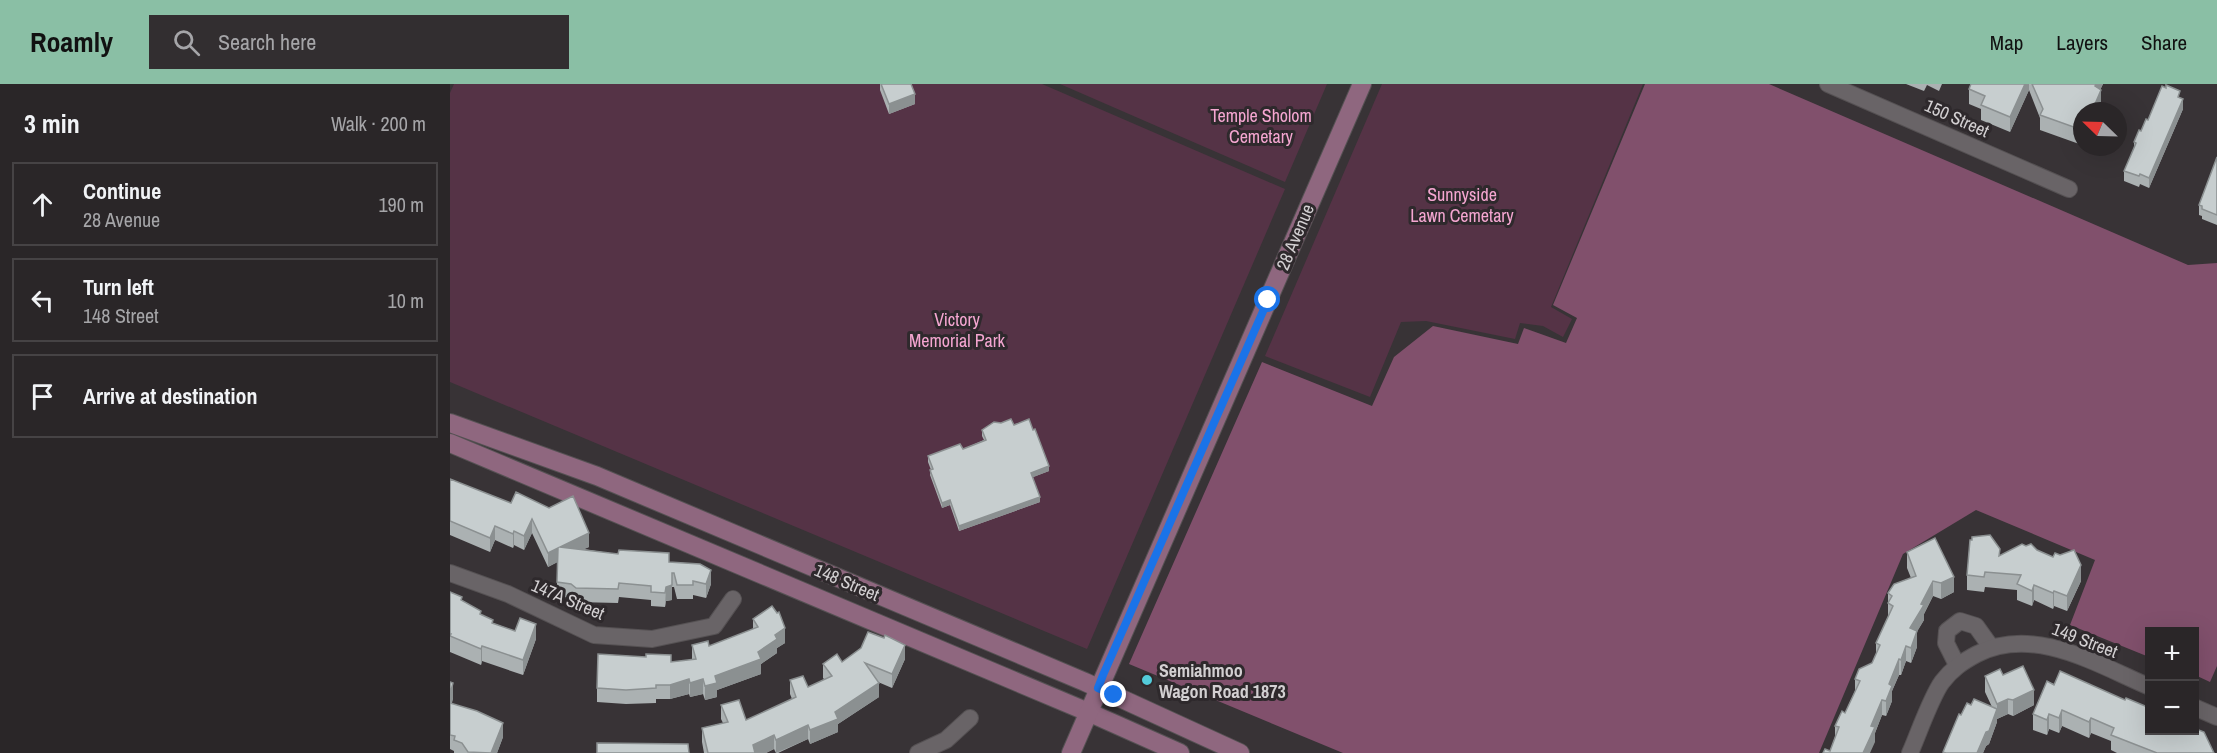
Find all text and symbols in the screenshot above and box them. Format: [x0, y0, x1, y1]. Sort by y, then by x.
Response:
search box [149, 15, 569, 69]
text: Roamly [30, 23, 113, 61]
icon: search [170, 26, 203, 59]
text: Search here [218, 27, 316, 57]
text: Map [1990, 28, 2023, 57]
text: Layers [2056, 28, 2108, 57]
text: Share [2141, 28, 2187, 57]
street label: 150 Street [1921, 93, 1993, 143]
north arrow [2073, 102, 2127, 156]
park label: Temple Sholom Cemetary [1210, 103, 1312, 149]
text: 3 min [24, 106, 80, 141]
text: Walk · 200 m [331, 110, 426, 137]
text: Continue [83, 176, 161, 206]
park label: Sunnyside Lawn Cemetary [1410, 182, 1514, 228]
icon: ahead [26, 188, 59, 221]
text: 190 m [378, 191, 424, 218]
street label: 28 Avenue [1270, 200, 1320, 274]
text: 28 Avenue [83, 206, 160, 233]
text: Turn left [83, 272, 154, 302]
icon: left [26, 284, 59, 317]
route start [1254, 286, 1280, 312]
text: 10 m [388, 287, 424, 314]
text: 148 Street [83, 302, 159, 329]
park label: Victory Memorial Park [909, 307, 1006, 353]
icon: arrive [26, 380, 59, 413]
text: Arrive at destination [83, 381, 257, 411]
street label: 148 Street [811, 557, 883, 607]
street label: 147A Street [528, 572, 608, 626]
street label: 149 Street [2049, 616, 2121, 664]
map controls [2145, 627, 2199, 735]
button: + [2145, 627, 2199, 681]
place label: Semiahmoo Wagon Road 1873 [1159, 658, 1286, 704]
marker: Semiahmoo Wagon Road 1873 [1140, 673, 1154, 687]
route end [1100, 681, 1126, 707]
button: − [2145, 681, 2199, 735]

